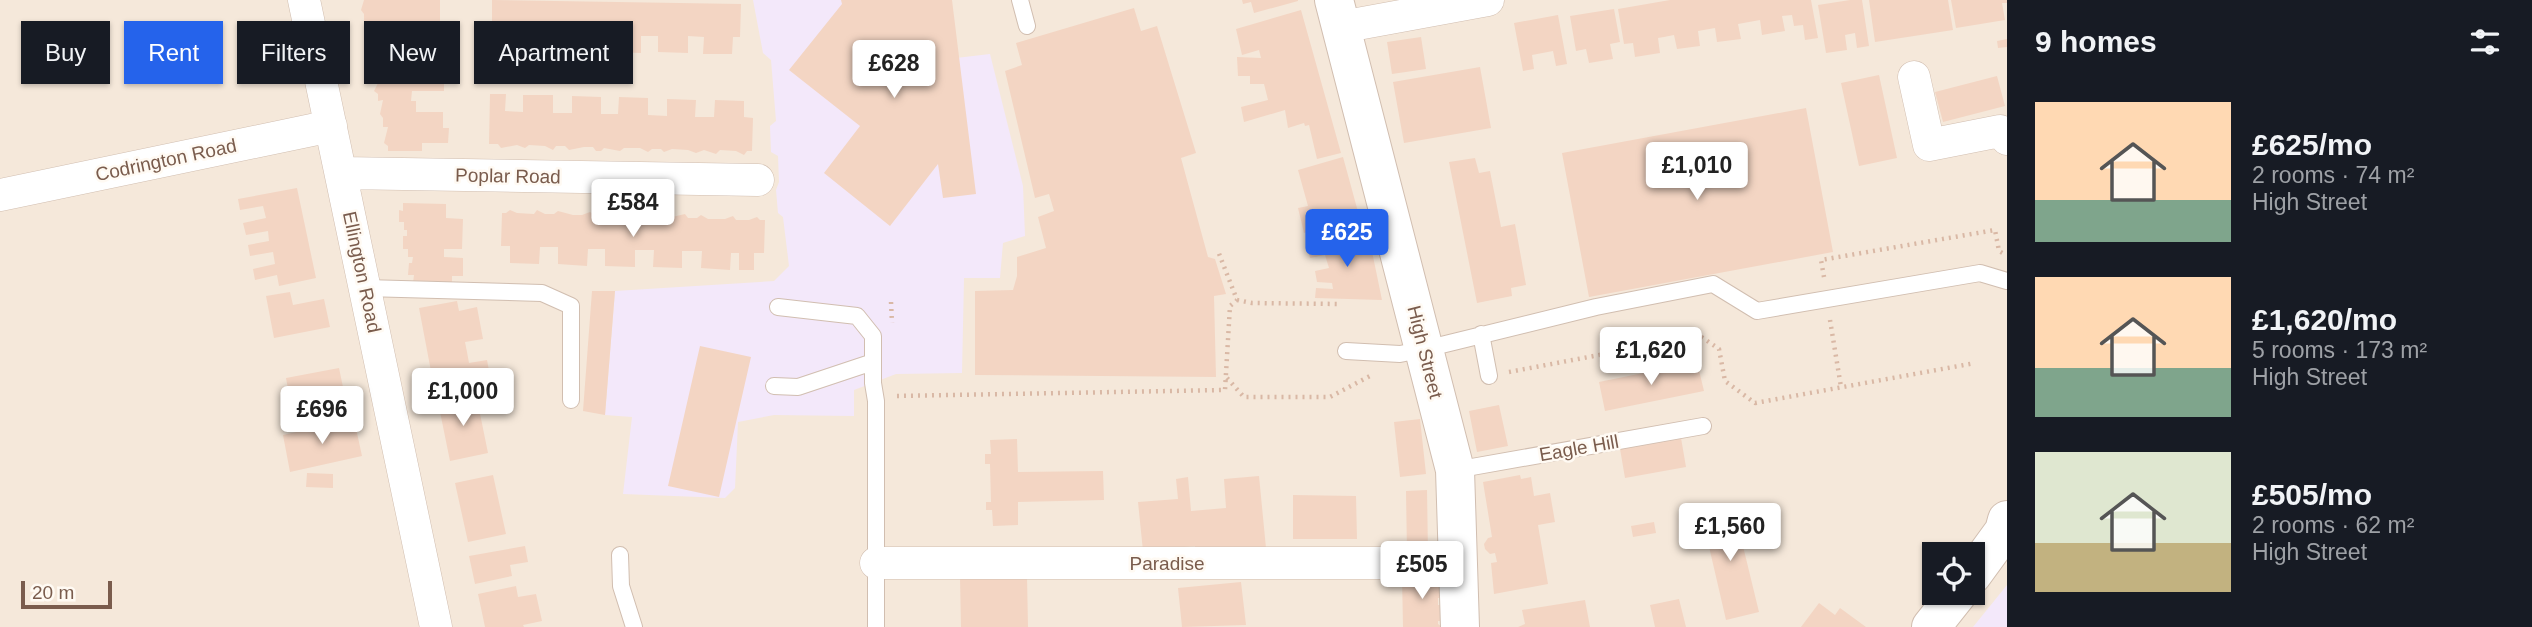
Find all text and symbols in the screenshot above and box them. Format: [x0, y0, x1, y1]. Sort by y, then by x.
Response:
chip: Buy [21, 21, 110, 84]
chip: Rent [124, 21, 223, 84]
chip: Filters [237, 21, 350, 84]
chip: New [364, 21, 460, 84]
chip: Apartment [474, 21, 633, 84]
icon: filters [2466, 23, 2504, 61]
text: 9 homes [2035, 25, 2157, 58]
pin: £628 [853, 41, 935, 100]
text: £628 [868, 50, 920, 76]
text: £625/mo [2252, 128, 2372, 161]
icon: home [2091, 130, 2175, 214]
street label: Codrington Road [94, 135, 238, 185]
pin: £1,010 [1640, 142, 1754, 202]
text: £1,010 [1662, 152, 1732, 178]
text: 2 rooms · 74 m² [2252, 162, 2414, 188]
street label: Poplar Road [455, 165, 561, 187]
pin: £584 [592, 180, 674, 239]
text: £584 [607, 189, 659, 215]
text: High Street [2252, 189, 2367, 215]
street label: Ellington Road [339, 209, 385, 335]
pin: £625 [1306, 210, 1388, 269]
text: £625 [1321, 219, 1373, 245]
street label: High Street [1403, 303, 1447, 401]
text: £1,620/mo [2252, 303, 2397, 336]
icon: home [2091, 305, 2175, 389]
pin: £1,620 [1594, 328, 1708, 387]
text: £1,620 [1616, 337, 1686, 363]
text: 5 rooms · 173 m² [2252, 337, 2427, 363]
text: High Street [2252, 364, 2367, 390]
pin: £1,000 [406, 368, 520, 428]
text: £1,000 [428, 378, 498, 404]
pin: £696 [281, 386, 363, 446]
text: £696 [296, 396, 348, 422]
street label: Eagle Hill [1538, 431, 1620, 465]
text: £505/mo [2252, 478, 2372, 511]
icon: home [2091, 480, 2175, 564]
pin: £1,560 [1673, 504, 1787, 563]
text: 2 rooms · 62 m² [2252, 512, 2414, 538]
text: £1,560 [1695, 513, 1765, 539]
text: High Street [2252, 539, 2367, 565]
pin: £505 [1381, 542, 1463, 601]
map controls [1922, 542, 1985, 605]
button: locate [1922, 542, 1985, 605]
text: £505 [1396, 551, 1448, 577]
street label: Paradise [1130, 553, 1205, 574]
scale bar [21, 578, 112, 610]
text: 20 m [32, 582, 74, 603]

